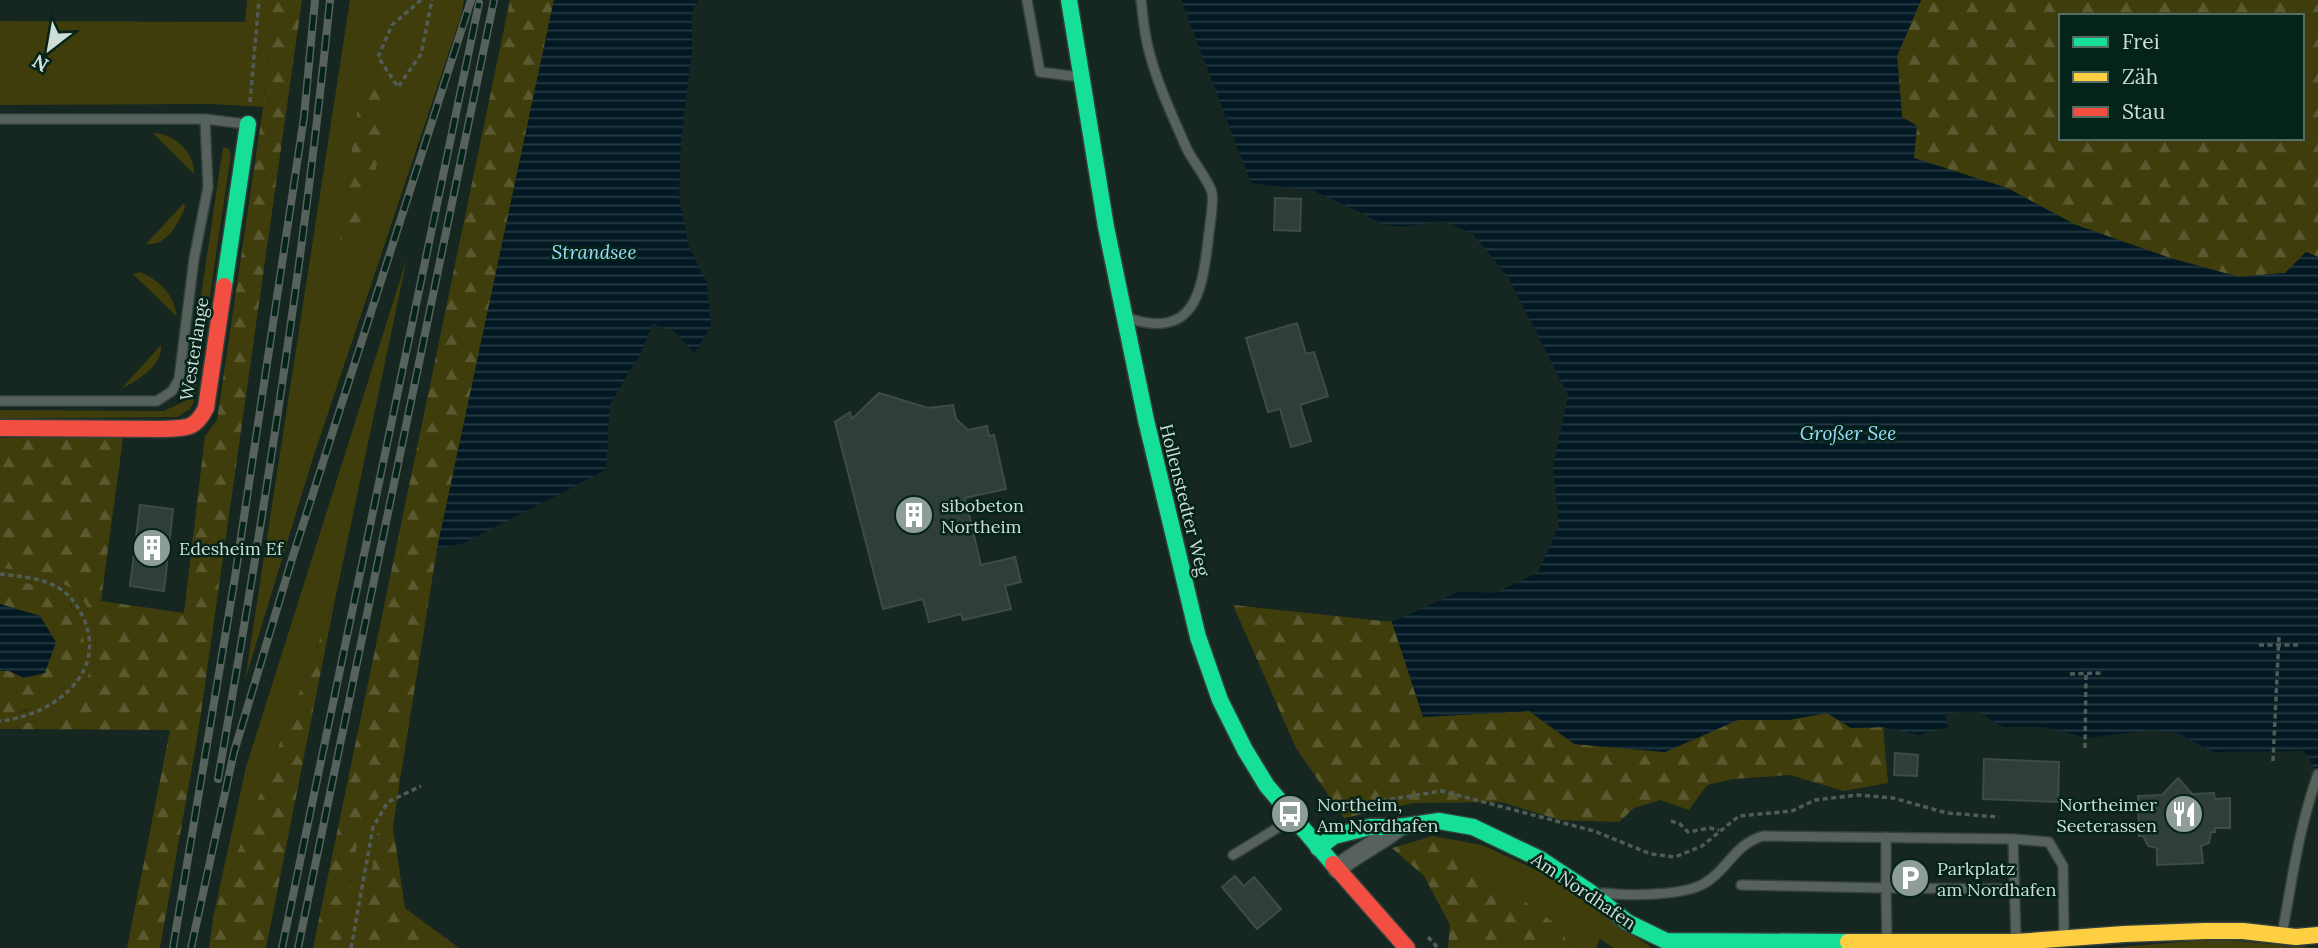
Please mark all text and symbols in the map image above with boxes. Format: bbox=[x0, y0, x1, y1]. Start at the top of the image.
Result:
north arrow bbox=[14, 14, 84, 84]
legend bbox=[2059, 14, 2304, 140]
text: Frei bbox=[2122, 28, 2160, 55]
text: N bbox=[28, 49, 53, 78]
text: Zäh bbox=[2122, 63, 2158, 90]
text: Stau bbox=[2122, 98, 2165, 125]
water label: Strandsee bbox=[552, 240, 636, 264]
street label: Westerlange bbox=[174, 295, 214, 402]
street label: Hollenstedter Weg bbox=[1155, 421, 1215, 580]
water label: Großer See bbox=[1800, 421, 1896, 445]
building icon: sibobeton Northeim bbox=[893, 494, 935, 536]
place label: sibobeton Northeim bbox=[941, 494, 1024, 538]
building icon: Edesheim Ef bbox=[131, 527, 173, 569]
place label: Edesheim Ef bbox=[179, 537, 285, 560]
bus stop icon: Northeim, Am Nordhafen bbox=[1269, 793, 1311, 835]
place label: Northeim, Am Nordhafen bbox=[1316, 793, 1438, 837]
place label: Northeimer Seeterassen bbox=[2056, 793, 2157, 837]
restaurant icon: Northeimer Seeterassen bbox=[2163, 793, 2205, 835]
street label: Am Nordhafen bbox=[1526, 847, 1641, 934]
parking icon: Parkplatz am Nordhafen bbox=[1889, 857, 1931, 899]
place label: Parkplatz am Nordhafen bbox=[1937, 857, 2056, 901]

